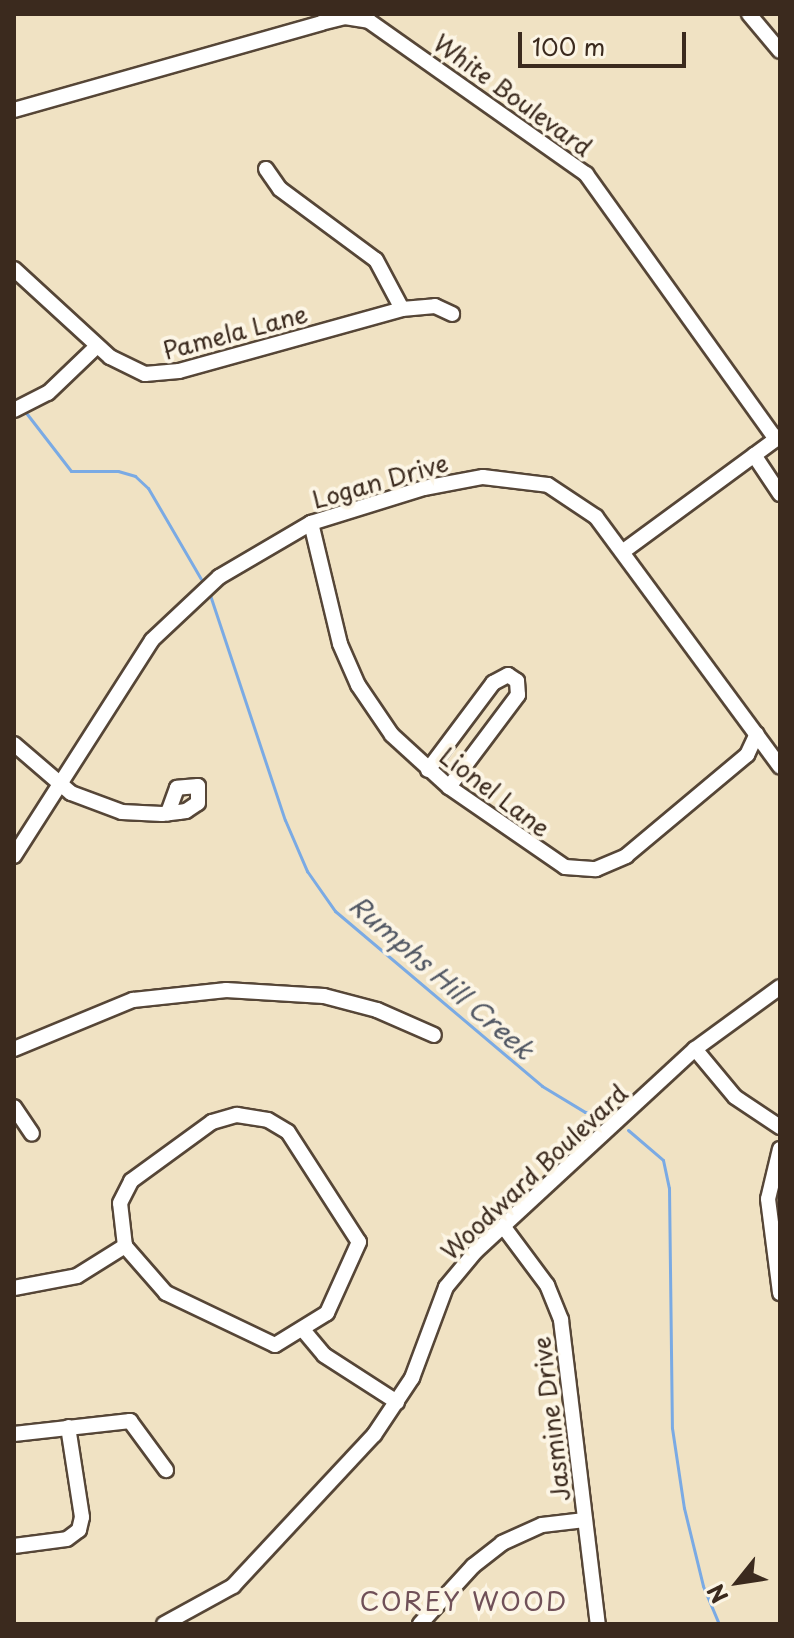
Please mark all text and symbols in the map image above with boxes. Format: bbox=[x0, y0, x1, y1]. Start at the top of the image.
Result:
scale bar bbox=[522, 16, 690, 66]
street label: White Boulevard bbox=[428, 28, 598, 162]
text: 100 m bbox=[532, 28, 605, 64]
street label: Pamela Lane bbox=[160, 299, 310, 365]
street label: Logan Drive bbox=[309, 448, 451, 514]
street label: Lionel Lane bbox=[434, 741, 556, 843]
water label: Rumphs Hill Creek bbox=[344, 889, 540, 1065]
street label: Woodward Boulevard bbox=[434, 1078, 634, 1266]
street label: Jasmine Drive bbox=[527, 1335, 575, 1503]
north arrow bbox=[698, 1542, 778, 1622]
text: N bbox=[698, 1578, 735, 1610]
district label: COREY WOOD bbox=[360, 1585, 568, 1617]

